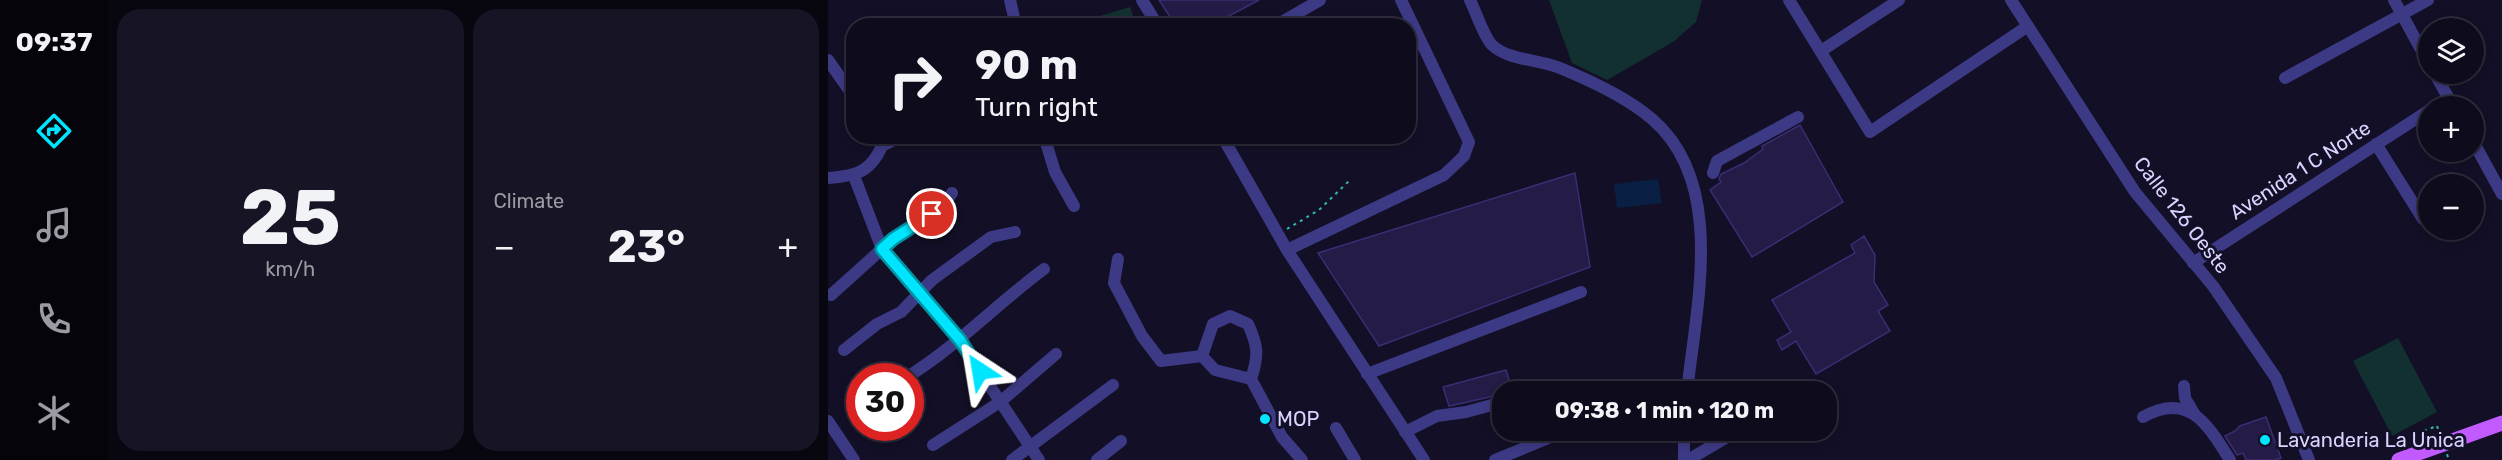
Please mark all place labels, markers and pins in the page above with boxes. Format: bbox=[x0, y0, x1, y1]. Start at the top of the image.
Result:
pin bbox=[906, 188, 957, 239]
place label: MOP bbox=[1277, 407, 1319, 431]
marker: MOP bbox=[1258, 412, 1272, 426]
place label: Lavanderia La Unica bbox=[2277, 428, 2465, 452]
marker: Lavanderia La Unica bbox=[2258, 433, 2272, 447]

